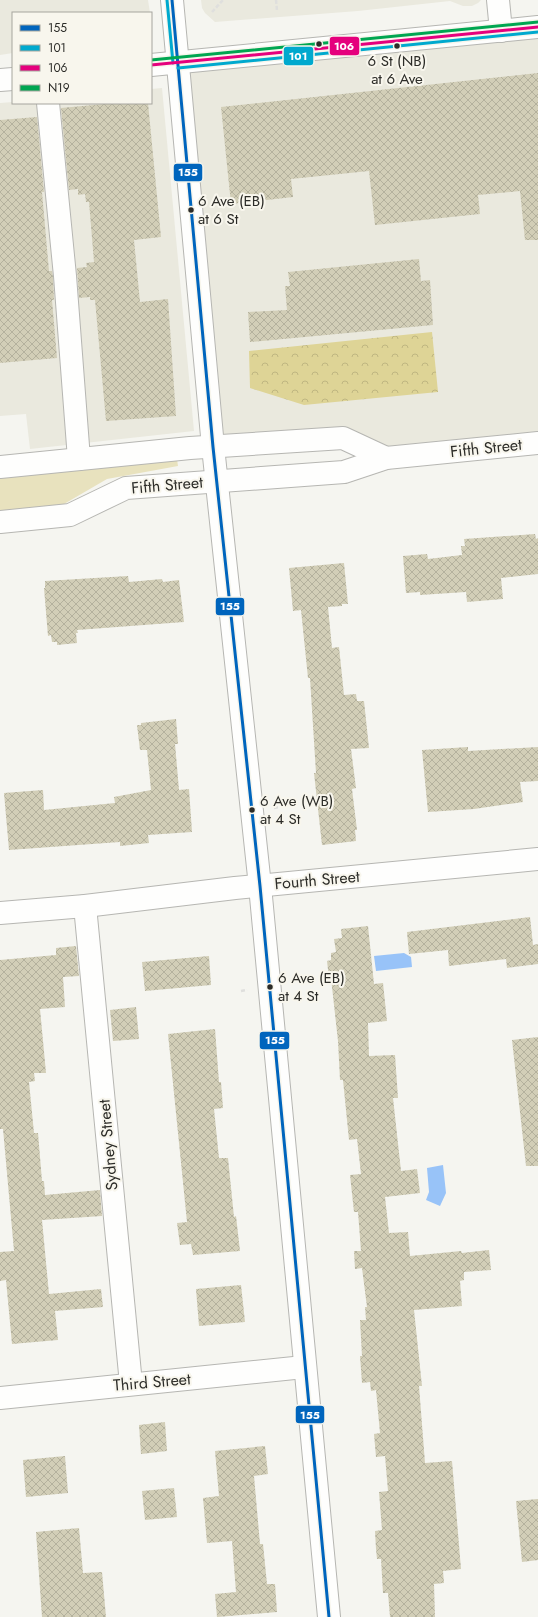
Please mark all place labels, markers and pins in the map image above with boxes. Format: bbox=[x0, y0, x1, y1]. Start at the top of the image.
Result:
unlabelled marker bbox=[314, 39, 324, 49]
marker: 6 St (NB) at 6 Ave bbox=[392, 41, 402, 51]
place label: 6 St (NB) at 6 Ave bbox=[368, 50, 426, 90]
place label: 6 Ave (EB) at 6 St bbox=[198, 190, 265, 230]
marker: 6 Ave (EB) at 6 St bbox=[186, 205, 196, 215]
place label: 6 Ave (WB) at 4 St bbox=[260, 790, 333, 830]
marker: 6 Ave (WB) at 4 St bbox=[247, 805, 257, 815]
place label: 6 Ave (EB) at 4 St bbox=[278, 967, 345, 1007]
marker: 6 Ave (EB) at 4 St bbox=[265, 982, 275, 992]

